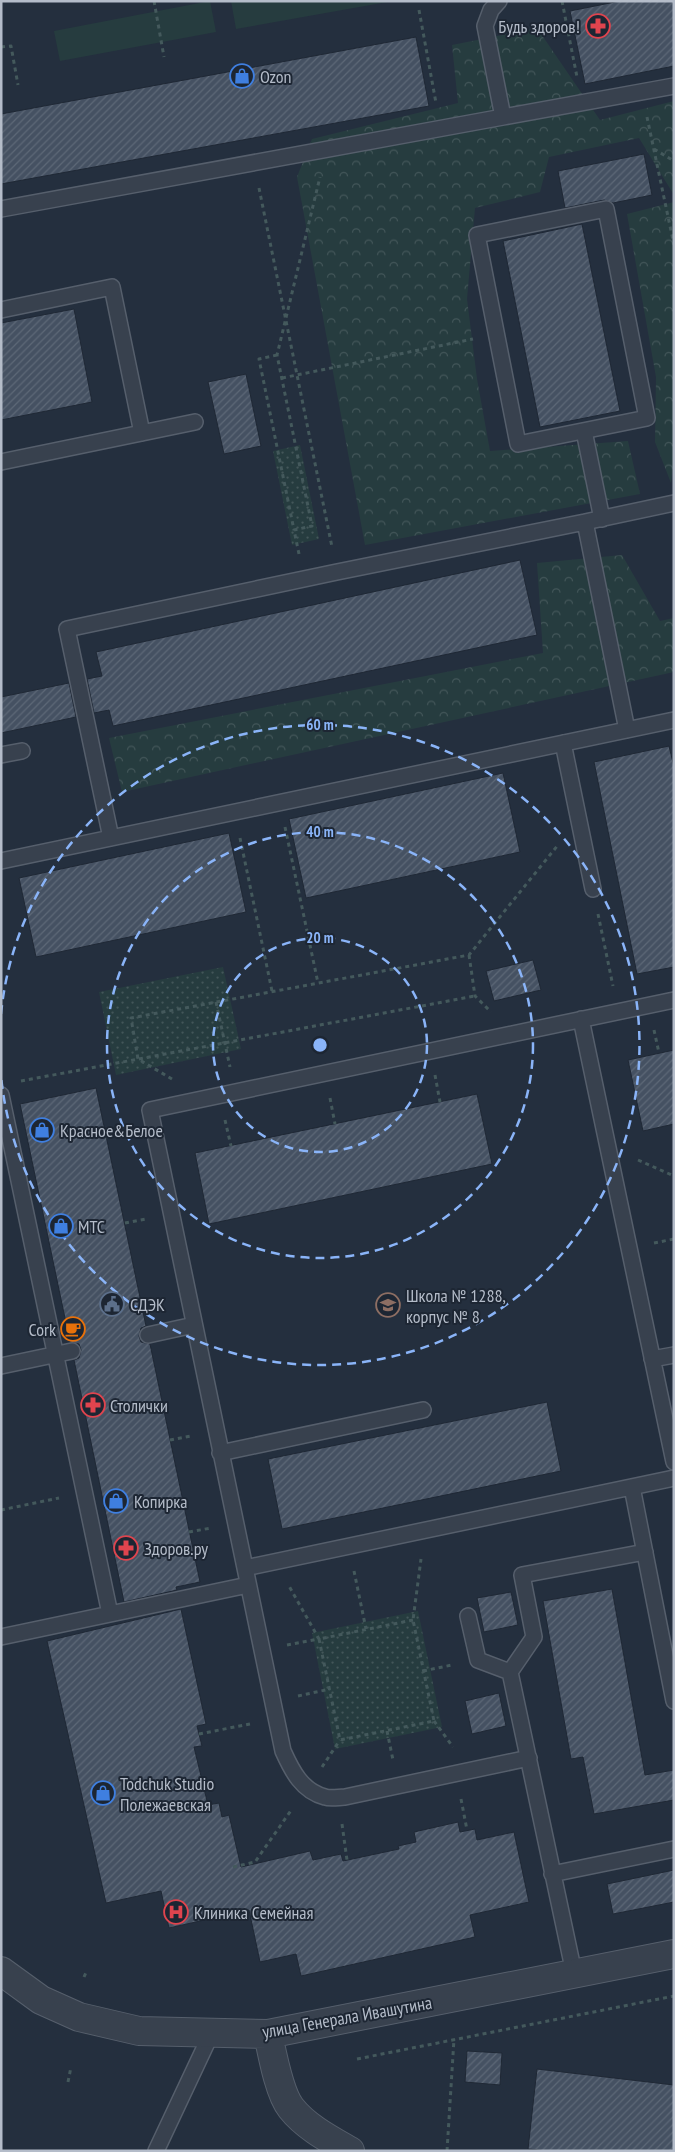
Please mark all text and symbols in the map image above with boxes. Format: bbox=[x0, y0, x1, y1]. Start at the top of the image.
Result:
pharmacy icon: Будь здоров! bbox=[585, 13, 611, 39]
place label: Будь здоров! bbox=[498, 15, 580, 38]
shop icon: Ozon bbox=[229, 63, 255, 89]
place label: Ozon bbox=[260, 65, 292, 88]
text: 60 m bbox=[306, 715, 334, 734]
text: 40 m bbox=[306, 822, 334, 841]
text: 20 m bbox=[306, 928, 334, 947]
centre of rings bbox=[311, 1036, 329, 1054]
shop icon: Красное&Белое bbox=[29, 1117, 55, 1143]
place label: Красное&Белое bbox=[60, 1119, 163, 1142]
shop icon: МТС bbox=[48, 1213, 74, 1239]
place label: МТС bbox=[78, 1215, 105, 1238]
place label: Школа № 1288, корпус № 8 bbox=[406, 1284, 506, 1328]
public building icon: СДЭК bbox=[99, 1291, 125, 1317]
school or university icon: Школа № 1288, корпус № 8 bbox=[375, 1292, 401, 1318]
place label: СДЭК bbox=[130, 1293, 165, 1316]
cafe icon: Cork bbox=[60, 1316, 86, 1342]
place label: Cork bbox=[29, 1318, 56, 1341]
pharmacy icon: Столички bbox=[80, 1392, 106, 1418]
place label: Столички bbox=[110, 1394, 168, 1417]
shop icon: Копирка bbox=[103, 1488, 129, 1514]
place label: Копирка bbox=[134, 1490, 187, 1513]
pharmacy icon: Здоров.ру bbox=[113, 1535, 139, 1561]
place label: Здоров.ру bbox=[144, 1537, 208, 1560]
place label: Todchuk Studio Полежаевская bbox=[120, 1772, 214, 1816]
shop icon: Todchuk Studio Полежаевская bbox=[90, 1780, 116, 1806]
hospital icon: Клиника Семейная bbox=[163, 1899, 189, 1925]
place label: Клиника Семейная bbox=[194, 1901, 314, 1924]
street label: улица Генерала Ивашутина bbox=[260, 1991, 434, 2043]

